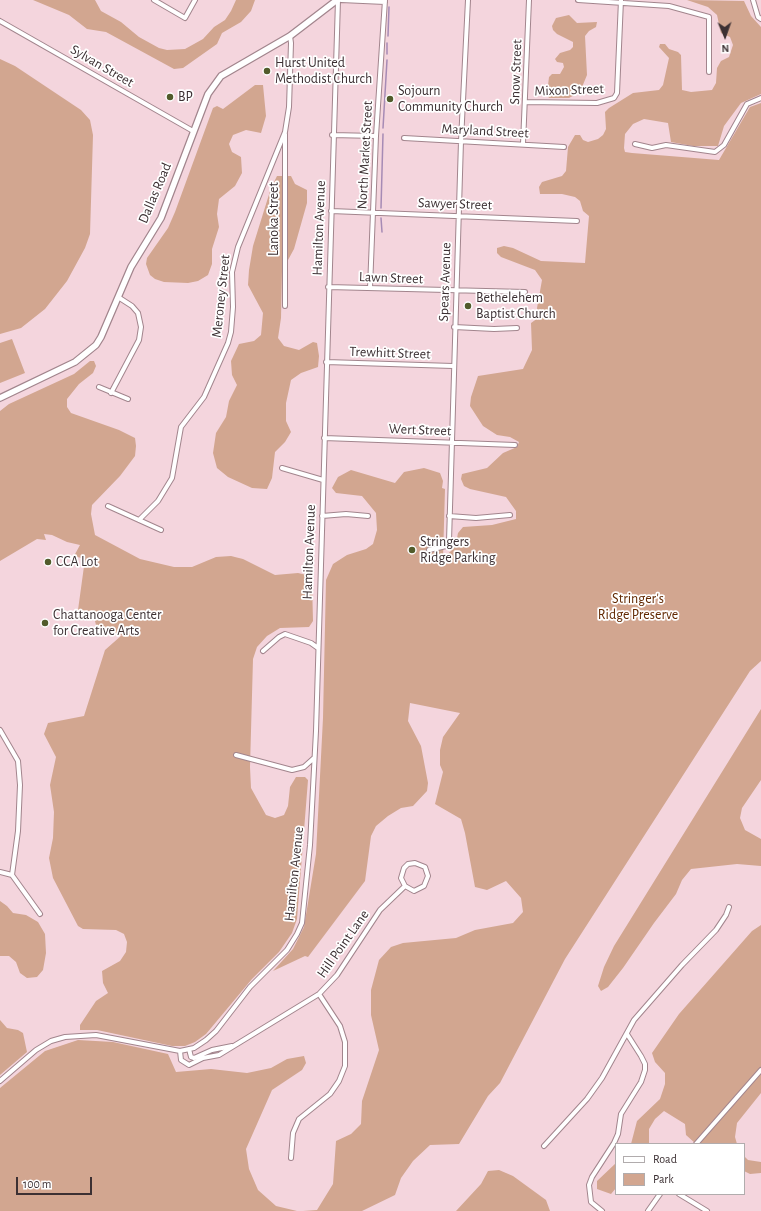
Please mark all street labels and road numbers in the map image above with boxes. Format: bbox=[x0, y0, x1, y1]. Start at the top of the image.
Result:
street label: Snow Street bbox=[506, 39, 526, 105]
street label: Sylvan Street bbox=[67, 41, 137, 91]
street label: Mixon Street bbox=[534, 80, 604, 100]
street label: North Market Street bbox=[354, 100, 376, 210]
street label: Maryland Street bbox=[441, 120, 529, 142]
street label: Dallas Road bbox=[135, 160, 175, 226]
street label: Hamilton Avenue bbox=[309, 180, 329, 276]
street label: Lanoka Street bbox=[266, 182, 282, 256]
street label: Sawyer Street bbox=[418, 194, 492, 214]
street label: Spears Avenue bbox=[435, 242, 455, 322]
street label: Meroney Street bbox=[208, 254, 234, 338]
street label: Lawn Street bbox=[359, 268, 423, 288]
street label: Trewhitt Street bbox=[349, 343, 431, 363]
street label: Wert Street bbox=[388, 421, 452, 439]
street label: Hamilton Avenue bbox=[299, 504, 319, 600]
street label: Hamilton Avenue bbox=[281, 826, 307, 922]
street label: Hill Point Lane bbox=[313, 907, 373, 981]

